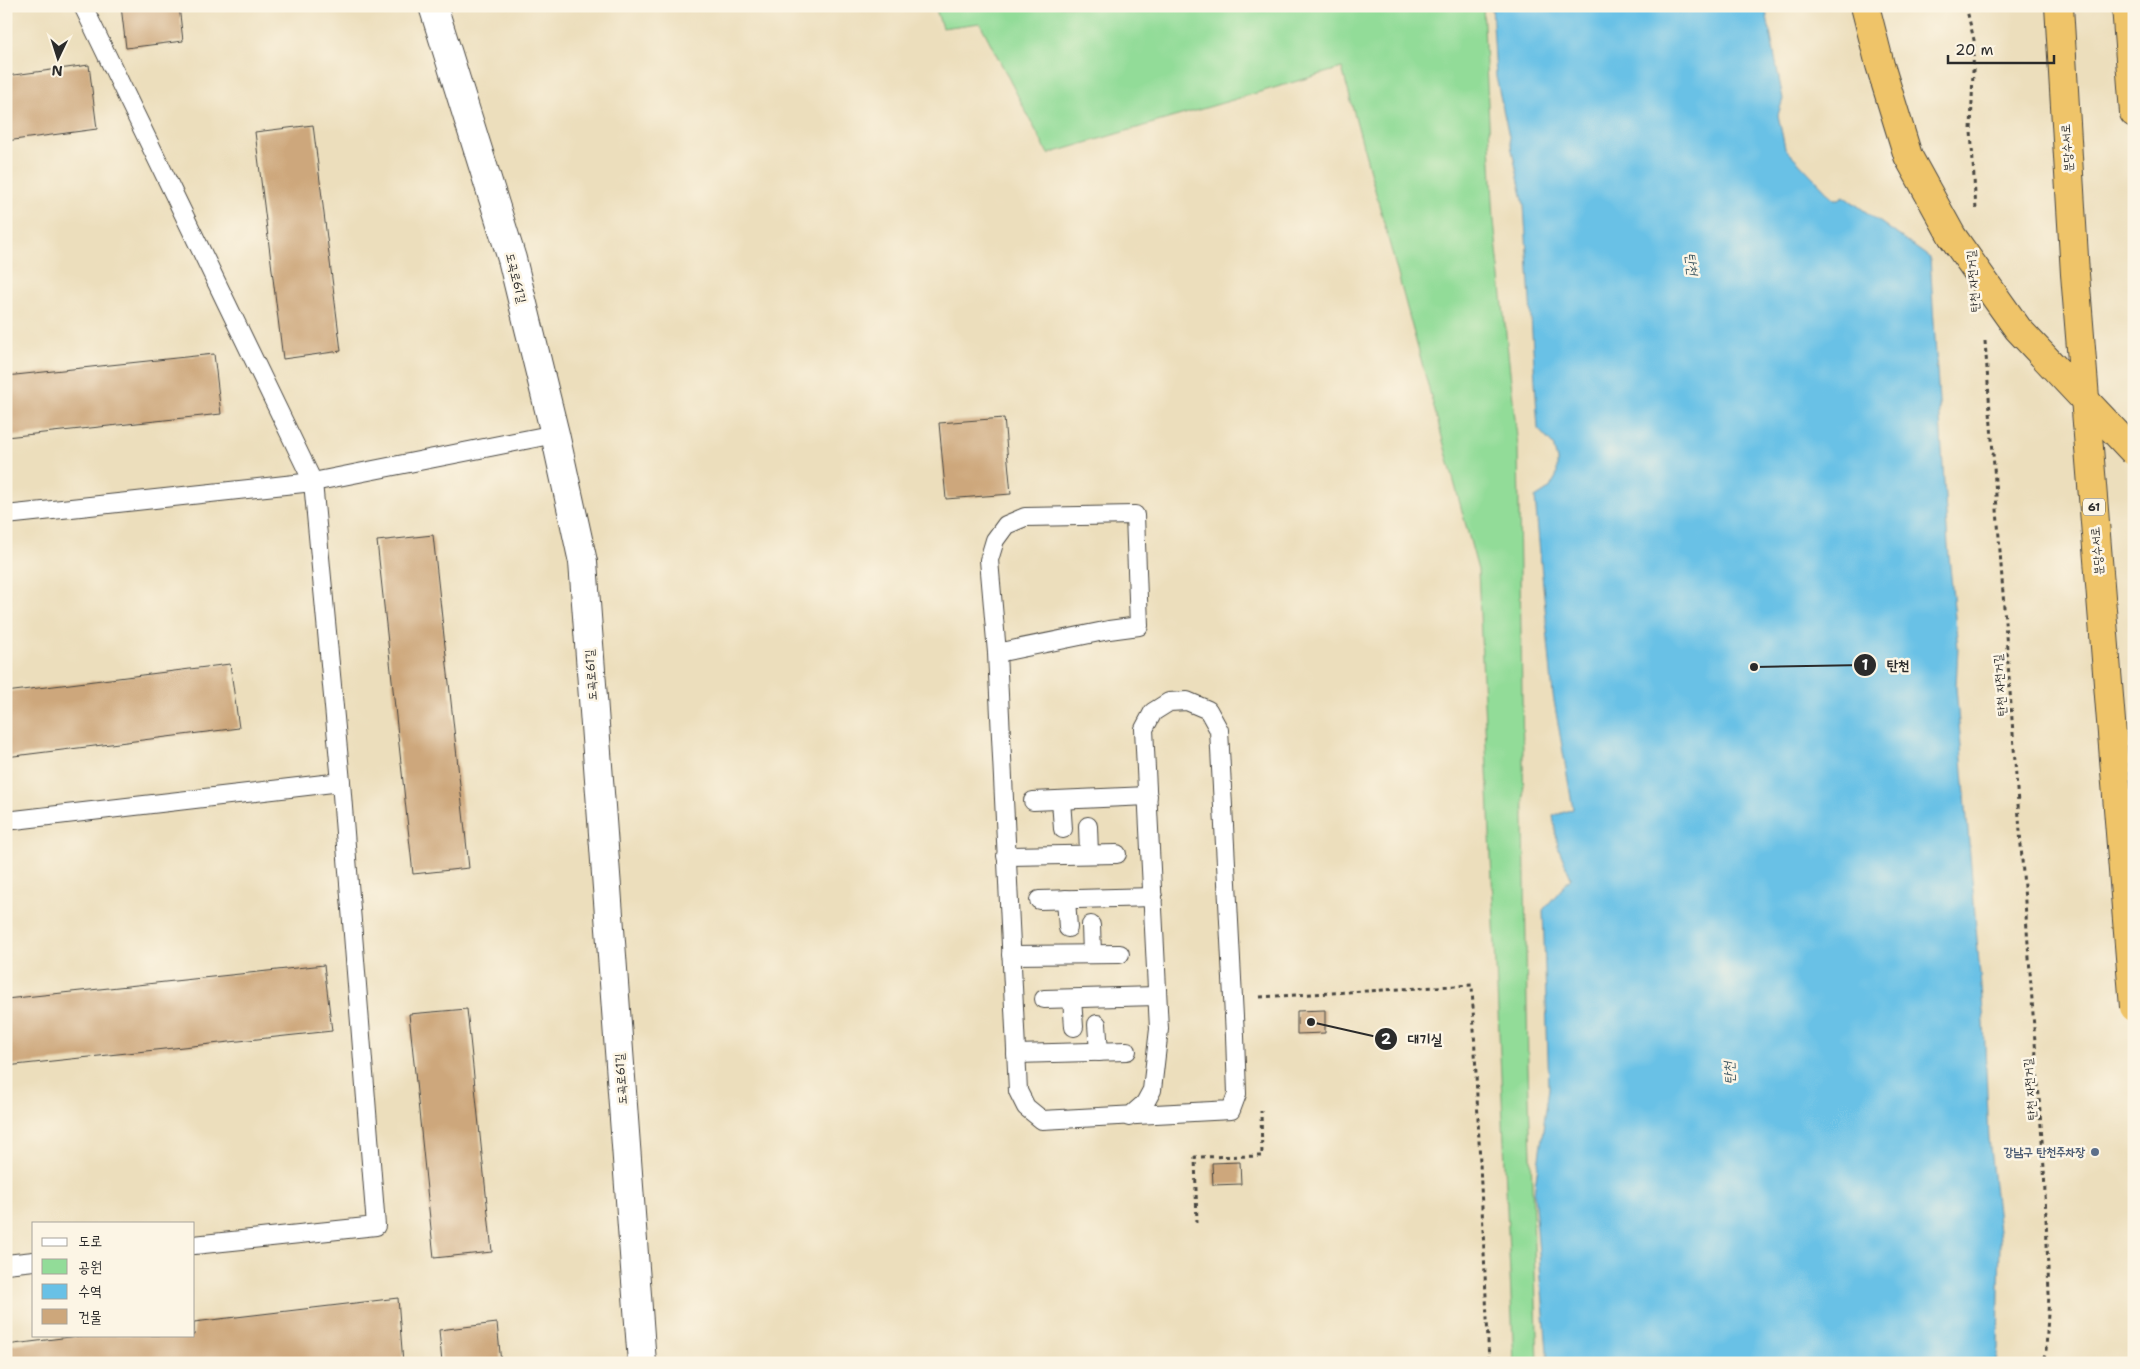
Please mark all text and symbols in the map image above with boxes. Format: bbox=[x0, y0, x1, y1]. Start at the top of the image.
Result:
north arrow bbox=[32, 32, 82, 82]
scale bar bbox=[1948, 32, 2054, 64]
text: 20 m bbox=[1955, 40, 1994, 60]
text: N bbox=[51, 62, 63, 80]
street label: 분당수서로 bbox=[2057, 123, 2077, 173]
street label: 탄천 자전거길 bbox=[1963, 249, 1983, 312]
street label: 도곡로61길 bbox=[502, 251, 530, 305]
water label: 탄천 bbox=[1682, 252, 1703, 278]
road number: 61 bbox=[2083, 498, 2105, 516]
street label: 분당수서로 bbox=[2087, 526, 2107, 576]
street label: 도곡로61길 bbox=[581, 649, 601, 701]
callout: 탄천 bbox=[1852, 651, 1920, 680]
street label: 탄천 자전거길 bbox=[1990, 653, 2010, 716]
text: 1 bbox=[1862, 655, 1869, 675]
text: 탄천 bbox=[1887, 656, 1909, 674]
callout: 대기실 bbox=[1373, 1025, 1452, 1054]
text: 2 bbox=[1381, 1029, 1392, 1049]
text: 대기실 bbox=[1407, 1030, 1443, 1048]
street label: 도곡로61길 bbox=[611, 1053, 631, 1105]
street label: 탄천 자전거길 bbox=[2020, 1057, 2040, 1120]
water label: 탄천 bbox=[1719, 1060, 1739, 1085]
place label: 강남구 탄천주차장 bbox=[2004, 1144, 2085, 1160]
marker: 강남구 탄천주차장 bbox=[2089, 1146, 2101, 1158]
legend bbox=[32, 1222, 195, 1336]
text: 도로 bbox=[78, 1231, 102, 1251]
text: 공원 bbox=[78, 1257, 102, 1277]
text: 수역 bbox=[78, 1281, 102, 1301]
text: 건물 bbox=[78, 1307, 102, 1327]

